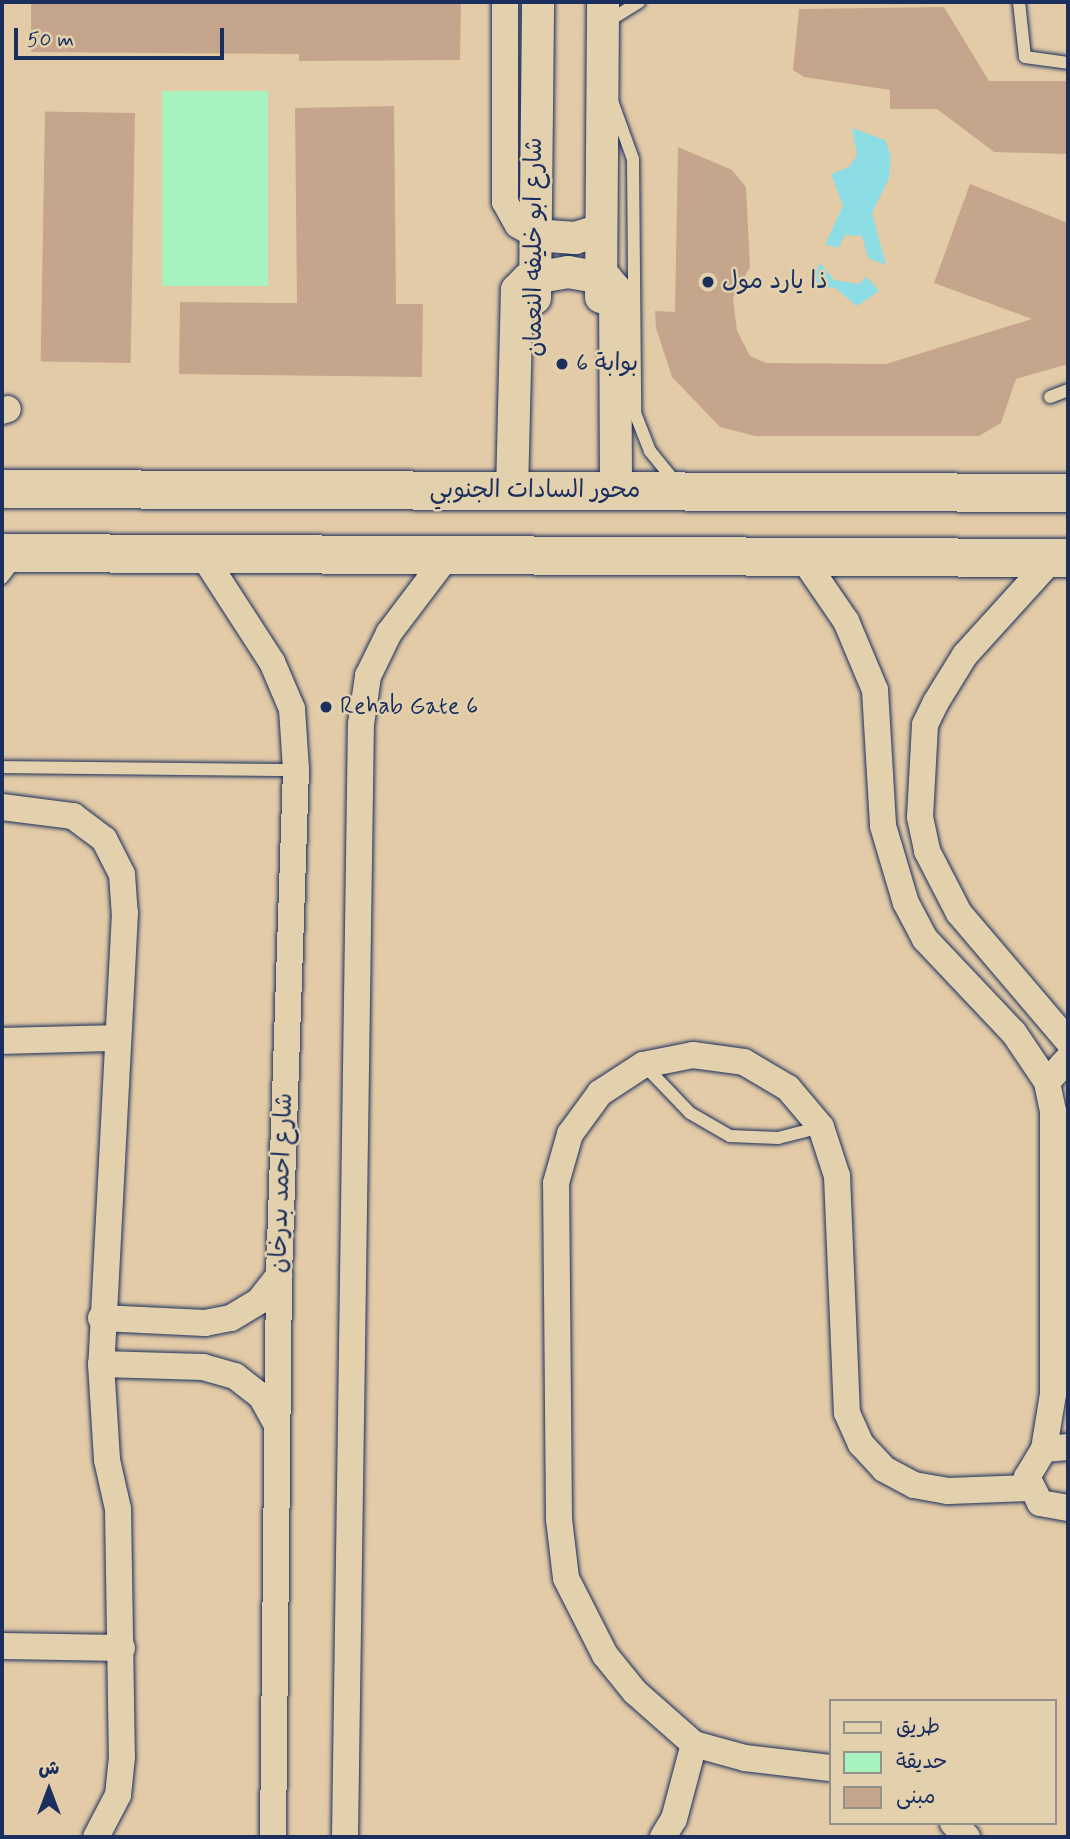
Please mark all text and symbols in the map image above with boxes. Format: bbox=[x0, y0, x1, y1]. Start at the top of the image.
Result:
scale bar bbox=[18, 14, 228, 58]
text: 50 m bbox=[27, 26, 74, 54]
street label: شارع ابو خليفه النعمان bbox=[521, 137, 549, 357]
place label: ذا يارد مول bbox=[722, 268, 828, 296]
marker: ذا يارد مول bbox=[700, 274, 716, 290]
place label: بوابة 6 bbox=[576, 350, 638, 378]
marker: بوابة 6 bbox=[554, 356, 570, 372]
street label: محور السادات الجنوبي bbox=[429, 477, 641, 505]
place label: Rehab Gate 6 bbox=[340, 693, 474, 721]
marker: Rehab Gate 6 bbox=[318, 699, 334, 715]
street label: شارع احمد بدرخان bbox=[264, 1092, 300, 1274]
legend bbox=[828, 1699, 1056, 1825]
text: طريق bbox=[896, 1713, 940, 1741]
text: حديقة bbox=[896, 1748, 947, 1776]
north arrow bbox=[14, 1755, 84, 1825]
text: ش bbox=[39, 1756, 59, 1781]
text: مبنى bbox=[896, 1783, 935, 1811]

